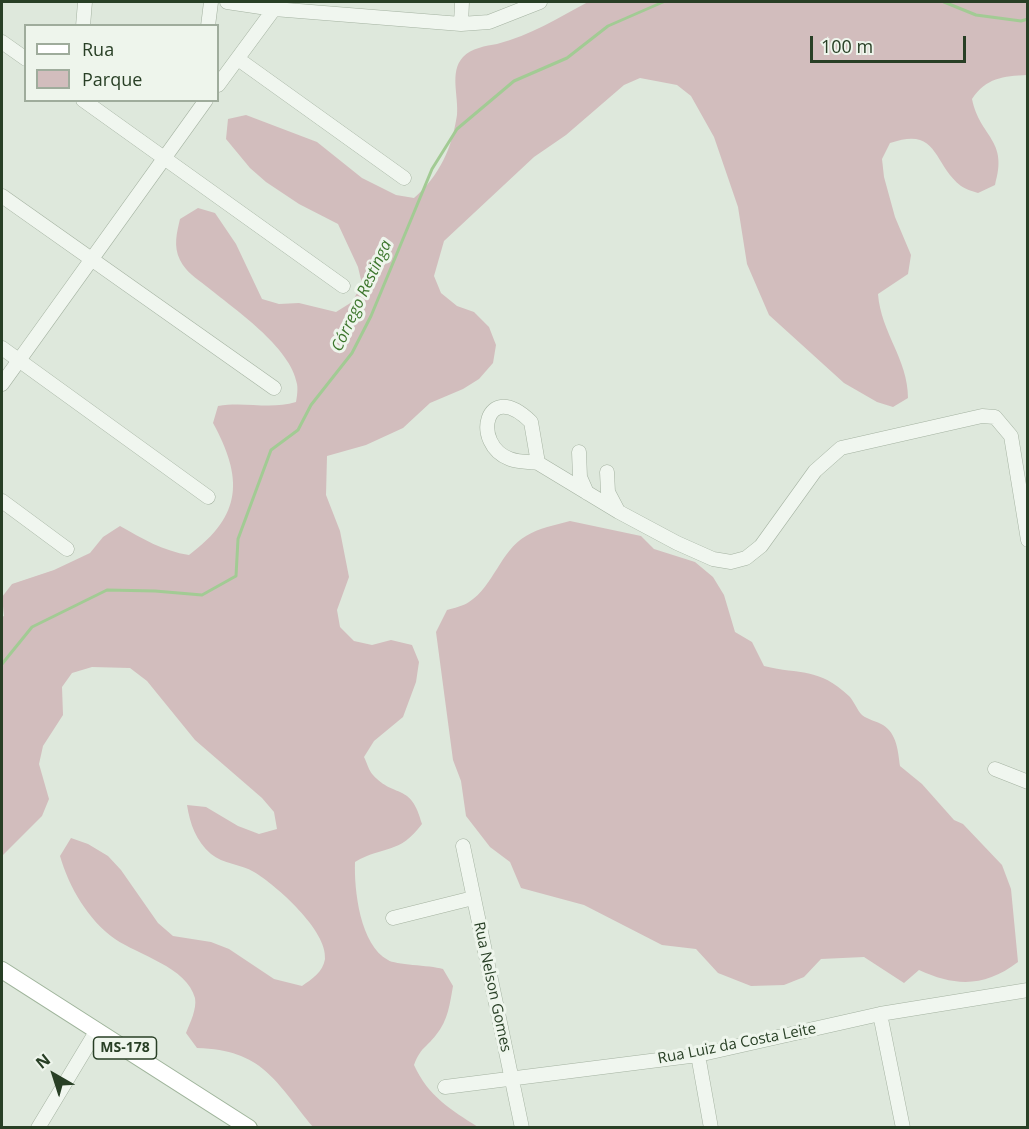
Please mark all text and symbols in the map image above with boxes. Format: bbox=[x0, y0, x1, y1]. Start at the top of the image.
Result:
legend bbox=[24, 24, 219, 102]
scale bar bbox=[813, 24, 969, 62]
text: 100 m bbox=[821, 34, 873, 58]
text: Rua bbox=[82, 37, 114, 61]
text: Parque bbox=[82, 67, 142, 91]
water label: Córrego Restinga bbox=[328, 237, 396, 355]
street label: Rua Nelson Gomes bbox=[469, 920, 515, 1054]
street label: Rua Luiz da Costa Leite bbox=[656, 1020, 818, 1068]
road number: MS-178 bbox=[94, 1037, 156, 1059]
north arrow bbox=[24, 1045, 84, 1105]
text: N bbox=[31, 1048, 55, 1074]

